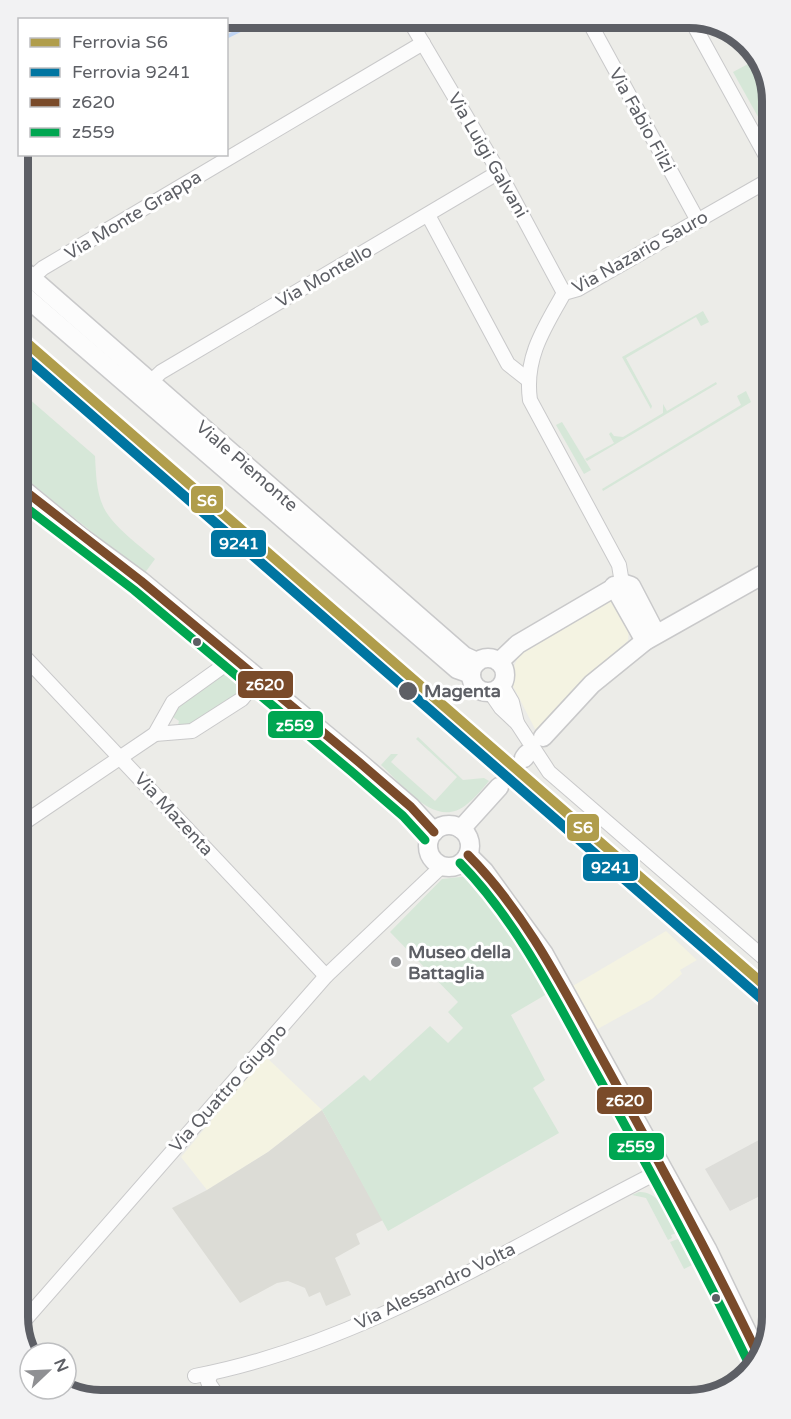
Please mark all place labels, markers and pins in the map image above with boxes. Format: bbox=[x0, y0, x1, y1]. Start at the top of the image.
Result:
unlabelled marker bbox=[191, 636, 203, 648]
marker: Magenta bbox=[397, 680, 419, 702]
place label: Magenta bbox=[424, 680, 501, 702]
place label: Museo della Battaglia bbox=[408, 941, 511, 984]
marker: Museo della Battaglia bbox=[389, 955, 403, 969]
unlabelled marker bbox=[710, 1292, 722, 1304]

